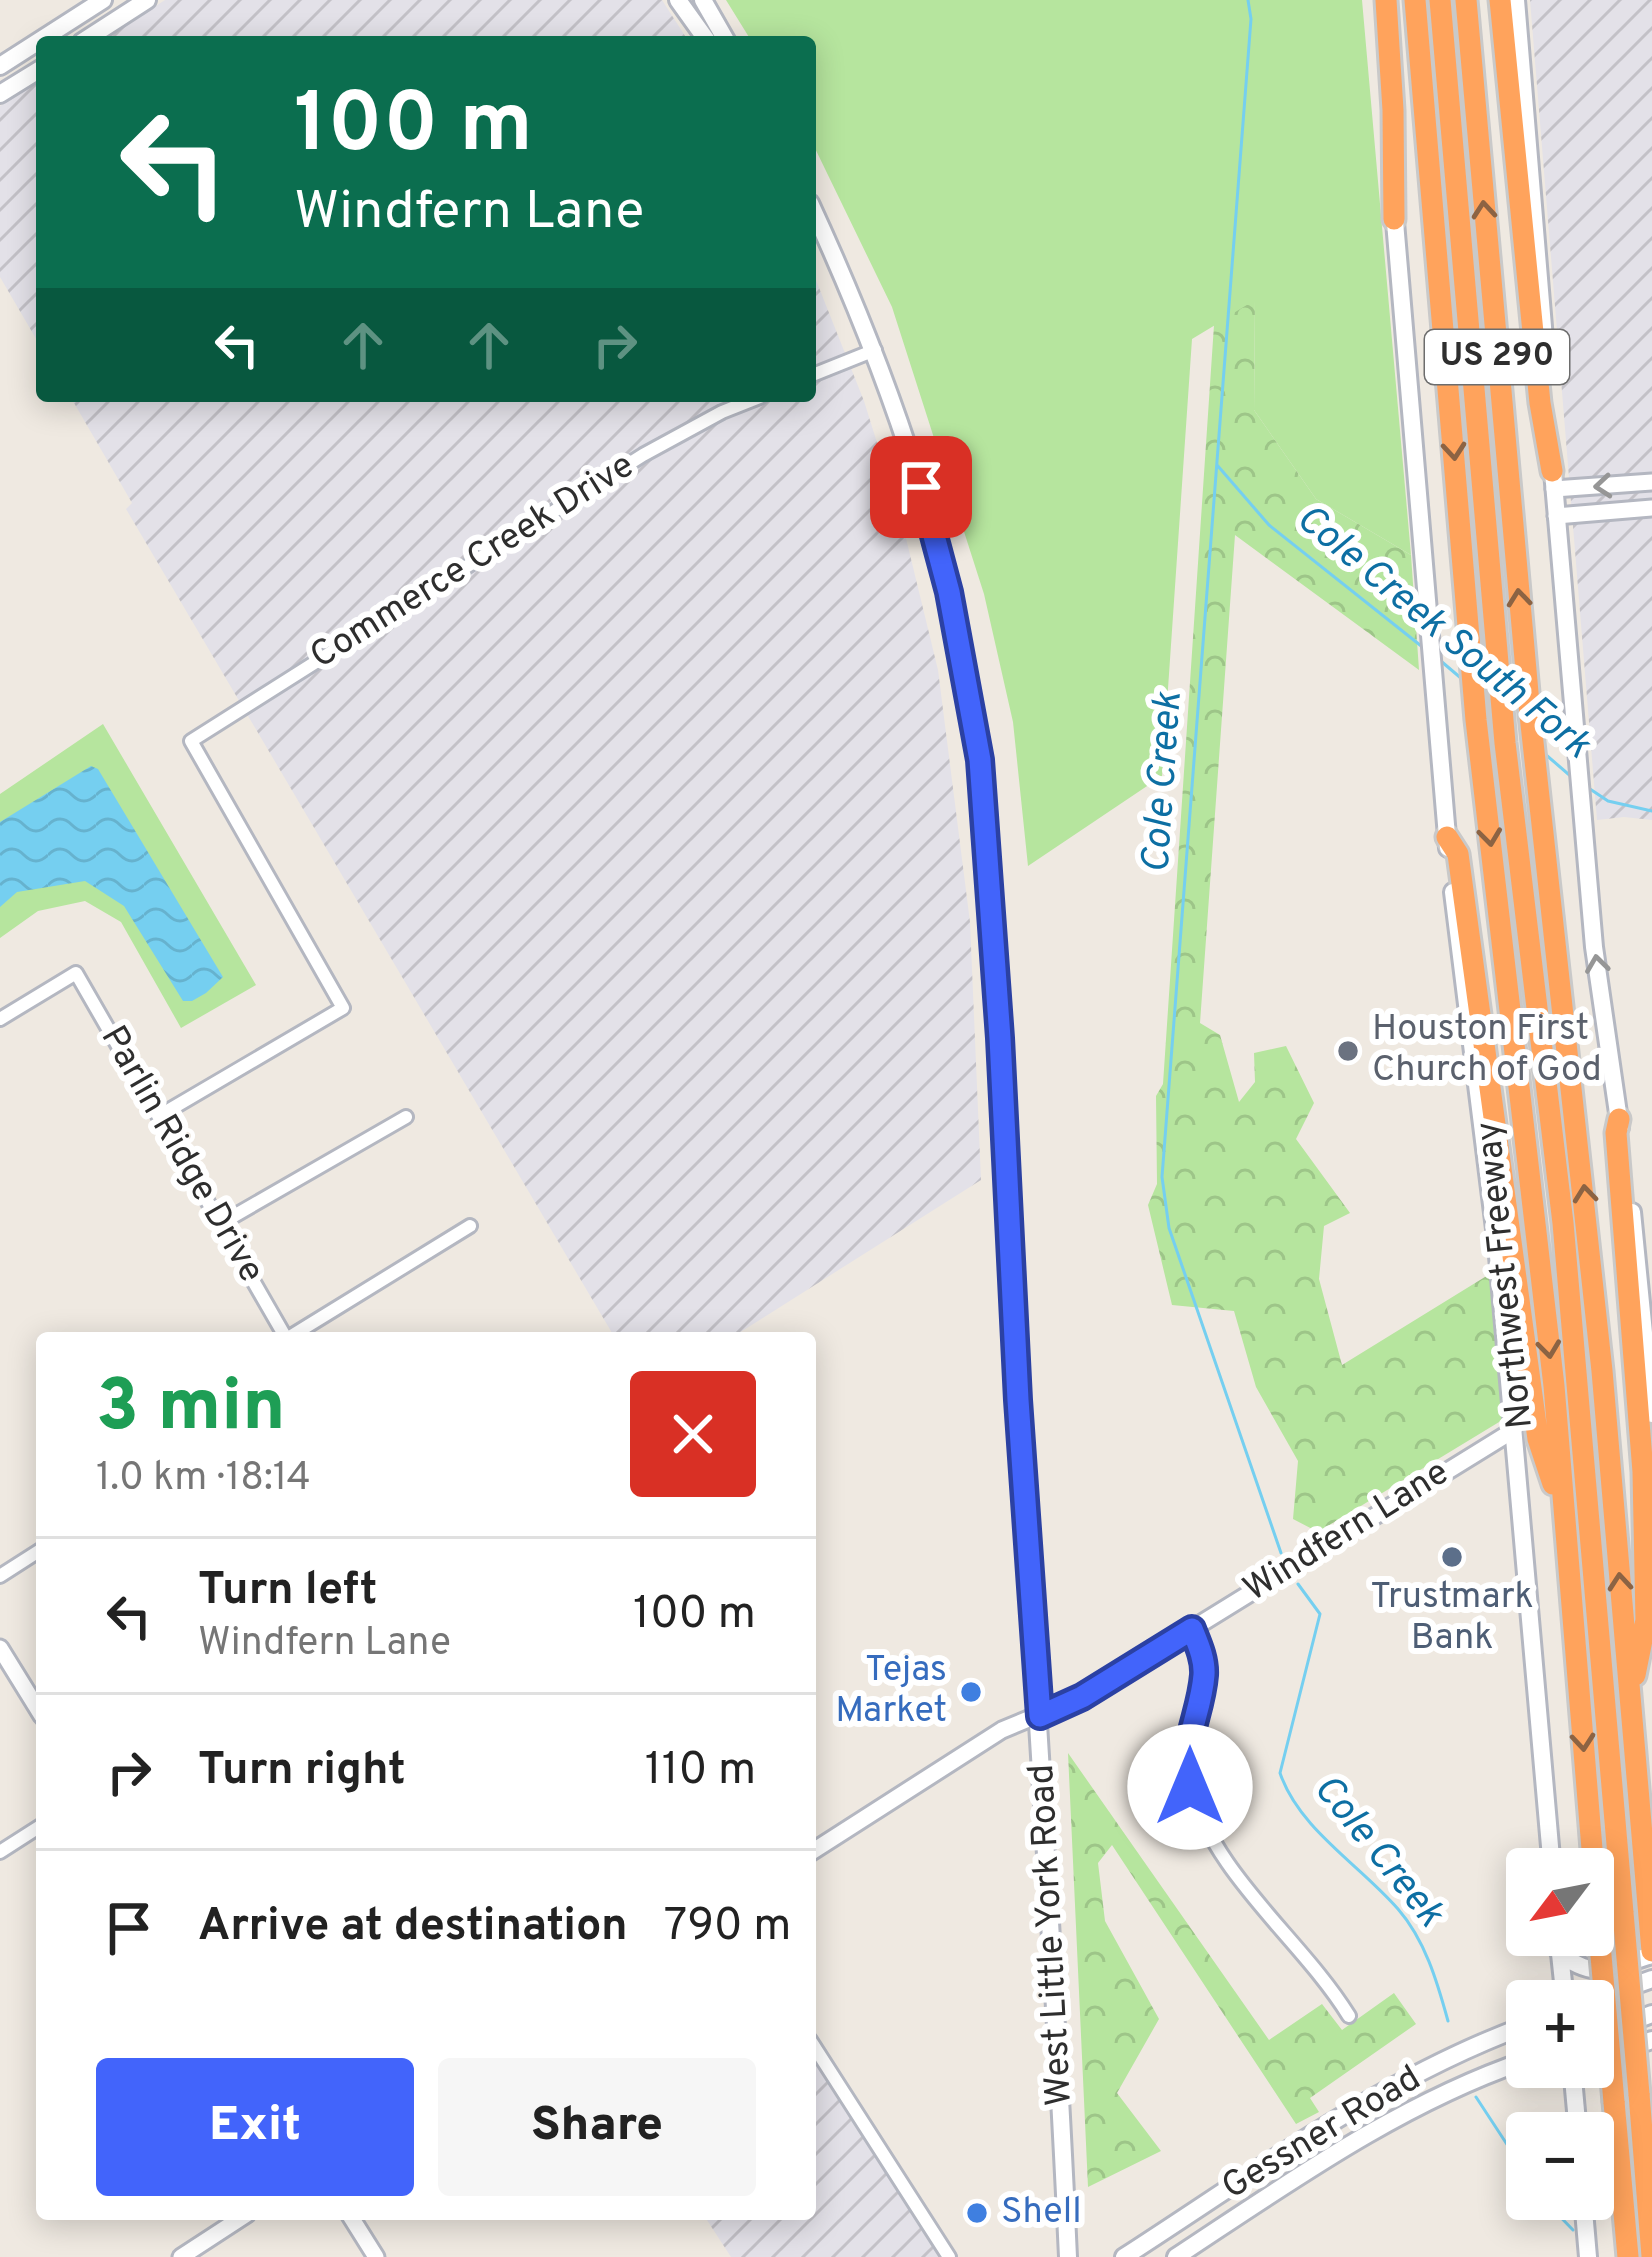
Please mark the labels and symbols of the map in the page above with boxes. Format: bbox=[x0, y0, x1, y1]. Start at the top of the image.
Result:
one-way arrow bbox=[1472, 200, 1497, 219]
road number: US 290 bbox=[1425, 330, 1569, 384]
pin bbox=[870, 436, 972, 538]
one-way arrow bbox=[1440, 442, 1466, 461]
street label: Commerce Creek Drive bbox=[303, 444, 643, 680]
one-way arrow bbox=[1593, 472, 1612, 498]
water label: Cole Creek South Fork bbox=[1285, 495, 1600, 771]
one-way arrow bbox=[1507, 588, 1532, 607]
water label: Cole Creek bbox=[1133, 689, 1195, 875]
one-way arrow bbox=[1476, 827, 1502, 846]
one-way arrow bbox=[1585, 954, 1611, 974]
place label: Houston First Church of God bbox=[1372, 1007, 1602, 1094]
street label: Parlin Ridge Drive bbox=[89, 1018, 273, 1292]
marker: Houston First Church of God bbox=[1335, 1038, 1361, 1064]
street label: Northwest Freeway bbox=[1467, 1119, 1545, 1431]
one-way arrow bbox=[1573, 1184, 1598, 1203]
one-way arrow bbox=[1536, 1339, 1562, 1359]
street label: Windfern Lane bbox=[1236, 1451, 1458, 1613]
marker: Trustmark Bank bbox=[1439, 1544, 1465, 1570]
one-way arrow bbox=[1608, 1572, 1633, 1591]
place label: Trustmark Bank bbox=[1370, 1575, 1534, 1662]
place label: Tejas Market bbox=[835, 1648, 947, 1735]
marker: Tejas Market bbox=[958, 1679, 984, 1705]
position arrow bbox=[1127, 1724, 1253, 1850]
one-way arrow bbox=[1570, 1733, 1596, 1752]
street label: West Little York Road bbox=[1020, 1763, 1084, 2107]
water label: Cole Creek bbox=[1301, 1766, 1454, 1939]
north arrow bbox=[1506, 1848, 1614, 1956]
street label: Gessner Road bbox=[1214, 2057, 1430, 2211]
place label: Shell bbox=[1001, 2190, 1082, 2236]
marker: Shell bbox=[964, 2200, 990, 2226]

